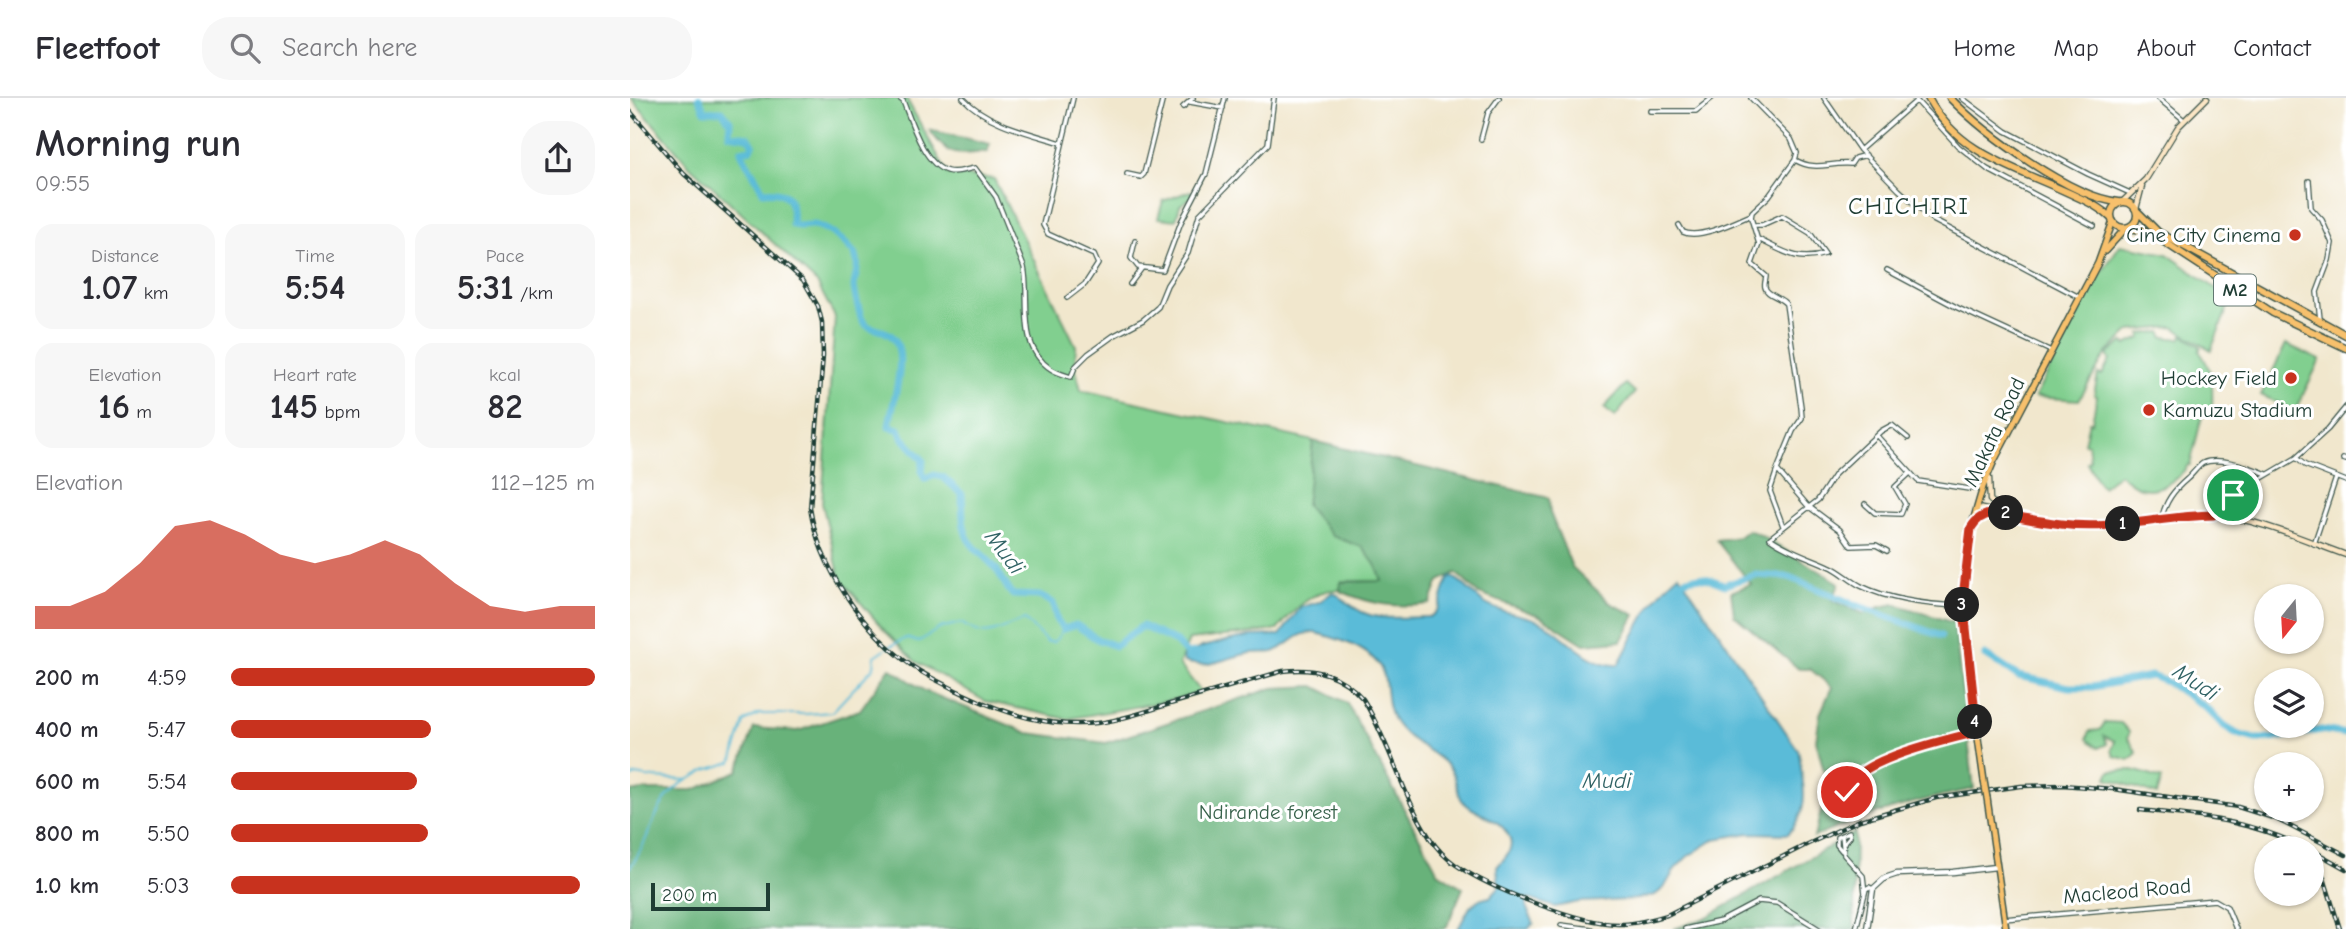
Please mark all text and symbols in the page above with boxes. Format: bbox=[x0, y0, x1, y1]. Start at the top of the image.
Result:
search box bbox=[202, 17, 692, 80]
text: Fleetfoot bbox=[35, 29, 160, 67]
icon: search bbox=[226, 29, 264, 67]
text: Search here bbox=[282, 33, 417, 63]
text: Home bbox=[1954, 34, 2015, 62]
text: Map bbox=[2053, 34, 2099, 62]
text: About bbox=[2137, 34, 2195, 62]
text: Contact bbox=[2233, 34, 2311, 62]
button: share bbox=[521, 121, 595, 195]
text: Morning run bbox=[35, 122, 241, 166]
text: 09:55 bbox=[35, 170, 90, 197]
district label: CHICHIRI bbox=[1848, 192, 1970, 220]
place label: Cine City Cinema bbox=[2126, 223, 2281, 247]
marker: Cine City Cinema bbox=[2287, 227, 2303, 243]
text: Distance bbox=[91, 245, 159, 267]
text: Time bbox=[295, 245, 335, 267]
text: Pace bbox=[486, 245, 524, 267]
text: 1.07 bbox=[81, 267, 137, 308]
text: 5:54 bbox=[285, 267, 345, 308]
text: 5:31 bbox=[457, 267, 514, 308]
road number: M2 bbox=[2214, 274, 2256, 306]
text: km bbox=[137, 282, 169, 304]
text: /km bbox=[514, 282, 553, 304]
text: Elevation bbox=[89, 364, 161, 386]
text: Heart rate bbox=[273, 364, 357, 386]
text: kcal bbox=[489, 364, 521, 386]
place label: Hockey Field bbox=[2161, 366, 2277, 390]
marker: Hockey Field bbox=[2283, 370, 2299, 386]
street label: Makata Road bbox=[1958, 374, 2030, 490]
text: 16 bbox=[98, 386, 130, 427]
text: 145 bbox=[270, 386, 318, 427]
text: 82 bbox=[487, 386, 523, 427]
place label: Kamuzu Stadium bbox=[2163, 398, 2312, 422]
text: m bbox=[130, 401, 152, 423]
text: bpm bbox=[318, 401, 360, 423]
marker: Kamuzu Stadium bbox=[2141, 402, 2157, 418]
pin bbox=[2203, 465, 2263, 525]
text: Elevation bbox=[35, 469, 123, 496]
text: 112–125 m bbox=[491, 469, 595, 496]
icon: arrive bbox=[2214, 476, 2252, 514]
pin: 2 bbox=[1988, 496, 2024, 530]
text: 2 bbox=[2001, 501, 2010, 523]
pin: 1 bbox=[2106, 506, 2140, 542]
text: 1 bbox=[2119, 512, 2126, 534]
water label: Mudi bbox=[979, 524, 1031, 580]
north arrow bbox=[2254, 584, 2324, 654]
map controls bbox=[2254, 584, 2324, 906]
pin: 3 bbox=[1944, 588, 1980, 622]
text: 3 bbox=[1957, 593, 1966, 615]
water label: Mudi bbox=[2167, 657, 2224, 707]
text: 200 m bbox=[35, 664, 99, 691]
text: 4:59 bbox=[147, 664, 187, 691]
button: layers bbox=[2254, 668, 2324, 738]
pin: 4 bbox=[1958, 704, 1992, 740]
text: 4 bbox=[1970, 710, 1979, 732]
text: 400 m bbox=[35, 716, 99, 743]
text: 5:47 bbox=[147, 716, 186, 743]
button: + bbox=[2254, 752, 2324, 822]
pin bbox=[1817, 762, 1877, 822]
water label: Mudi bbox=[1582, 767, 1632, 794]
text: 600 m bbox=[35, 768, 100, 795]
text: 5:54 bbox=[147, 768, 187, 795]
icon: check bbox=[1828, 773, 1866, 811]
park label: Ndirande forest bbox=[1199, 800, 1338, 824]
text: 800 m bbox=[35, 820, 100, 847]
text: 5:50 bbox=[147, 820, 190, 847]
button: − bbox=[2254, 836, 2324, 906]
text: 1.0 km bbox=[35, 872, 99, 899]
text: 5:03 bbox=[147, 872, 189, 899]
street label: Macleod Road bbox=[2062, 873, 2192, 909]
scale bar bbox=[651, 880, 770, 912]
text: 200 m bbox=[662, 884, 717, 906]

